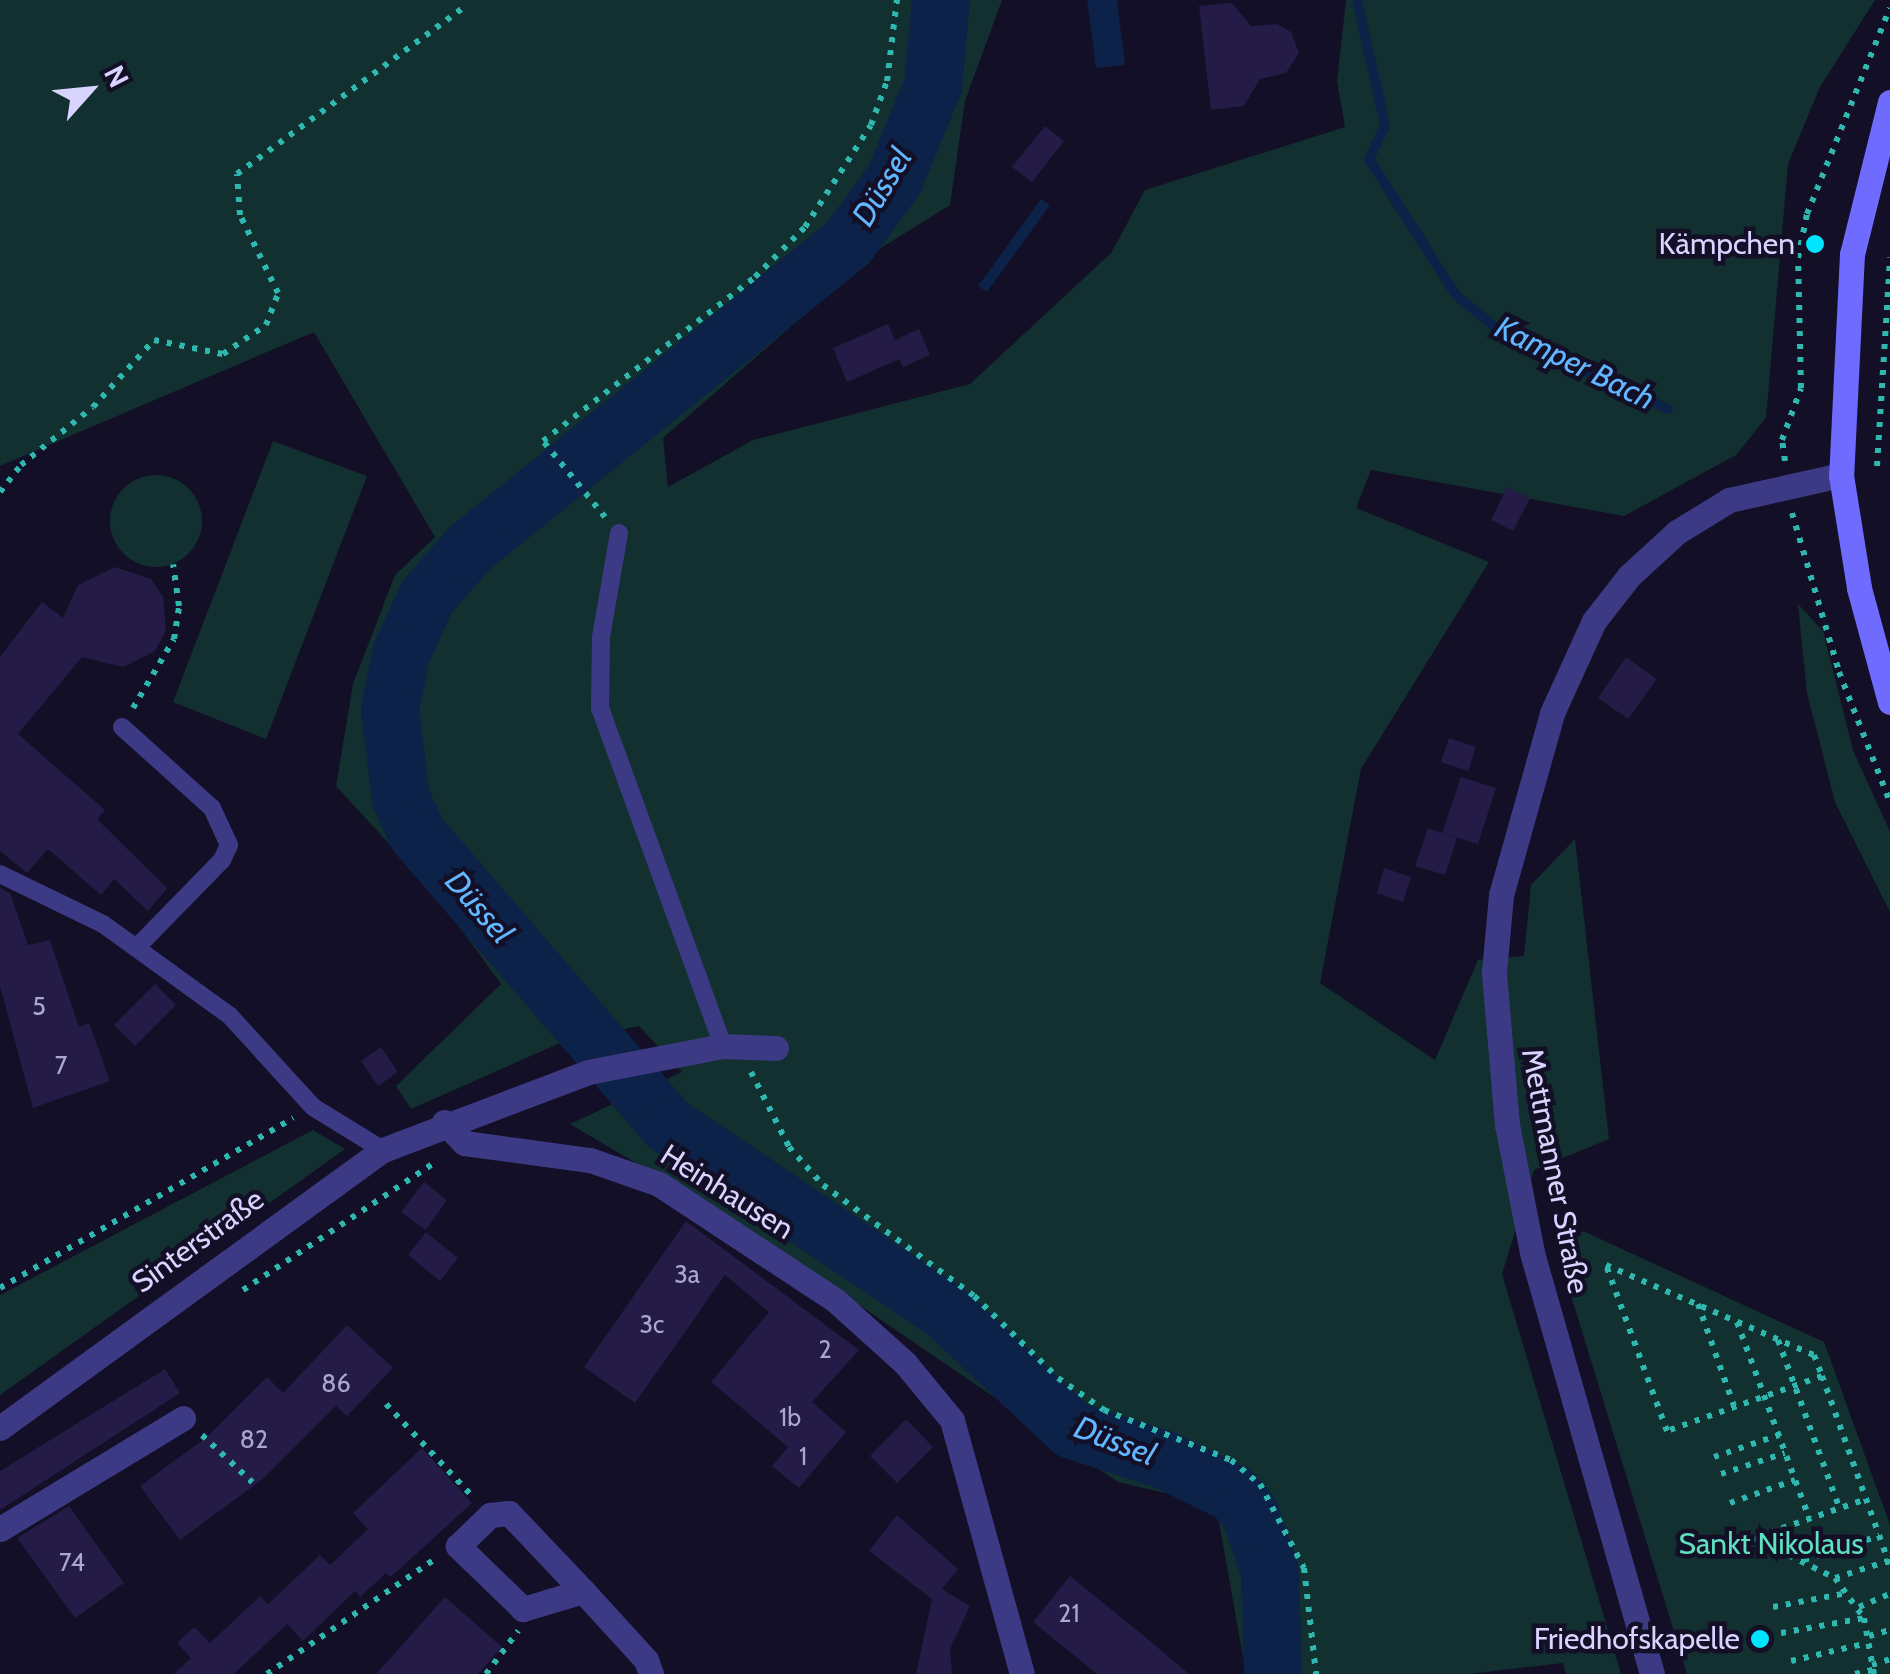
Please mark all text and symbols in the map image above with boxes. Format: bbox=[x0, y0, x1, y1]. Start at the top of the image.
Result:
north arrow bbox=[40, 40, 140, 140]
text: N bbox=[97, 60, 136, 93]
water label: Düssel bbox=[844, 141, 920, 233]
place label: Kämpchen bbox=[1659, 226, 1795, 262]
marker: Kämpchen bbox=[1804, 233, 1826, 255]
water label: Kamper Bach bbox=[1489, 308, 1661, 418]
water label: Düssel bbox=[437, 863, 521, 951]
house number: 5 bbox=[32, 991, 46, 1021]
street label: Mettmanner Straße bbox=[1514, 1045, 1596, 1297]
house number: 7 bbox=[55, 1050, 67, 1080]
street label: Heinhausen bbox=[654, 1137, 800, 1247]
street label: Sinterstraße bbox=[125, 1181, 271, 1301]
house number: 3a bbox=[674, 1259, 700, 1289]
house number: 3c bbox=[640, 1309, 664, 1339]
house number: 2 bbox=[818, 1334, 832, 1364]
house number: 86 bbox=[321, 1368, 351, 1398]
house number: 1b bbox=[779, 1402, 801, 1432]
water label: Düssel bbox=[1069, 1408, 1161, 1474]
house number: 82 bbox=[240, 1424, 268, 1454]
house number: 1 bbox=[799, 1441, 807, 1471]
park label: Sankt Nikolaus bbox=[1678, 1526, 1864, 1562]
house number: 74 bbox=[59, 1547, 85, 1577]
house number: 21 bbox=[1058, 1598, 1080, 1628]
place label: Friedhofskapelle bbox=[1534, 1621, 1740, 1657]
marker: Friedhofskapelle bbox=[1749, 1628, 1771, 1650]

